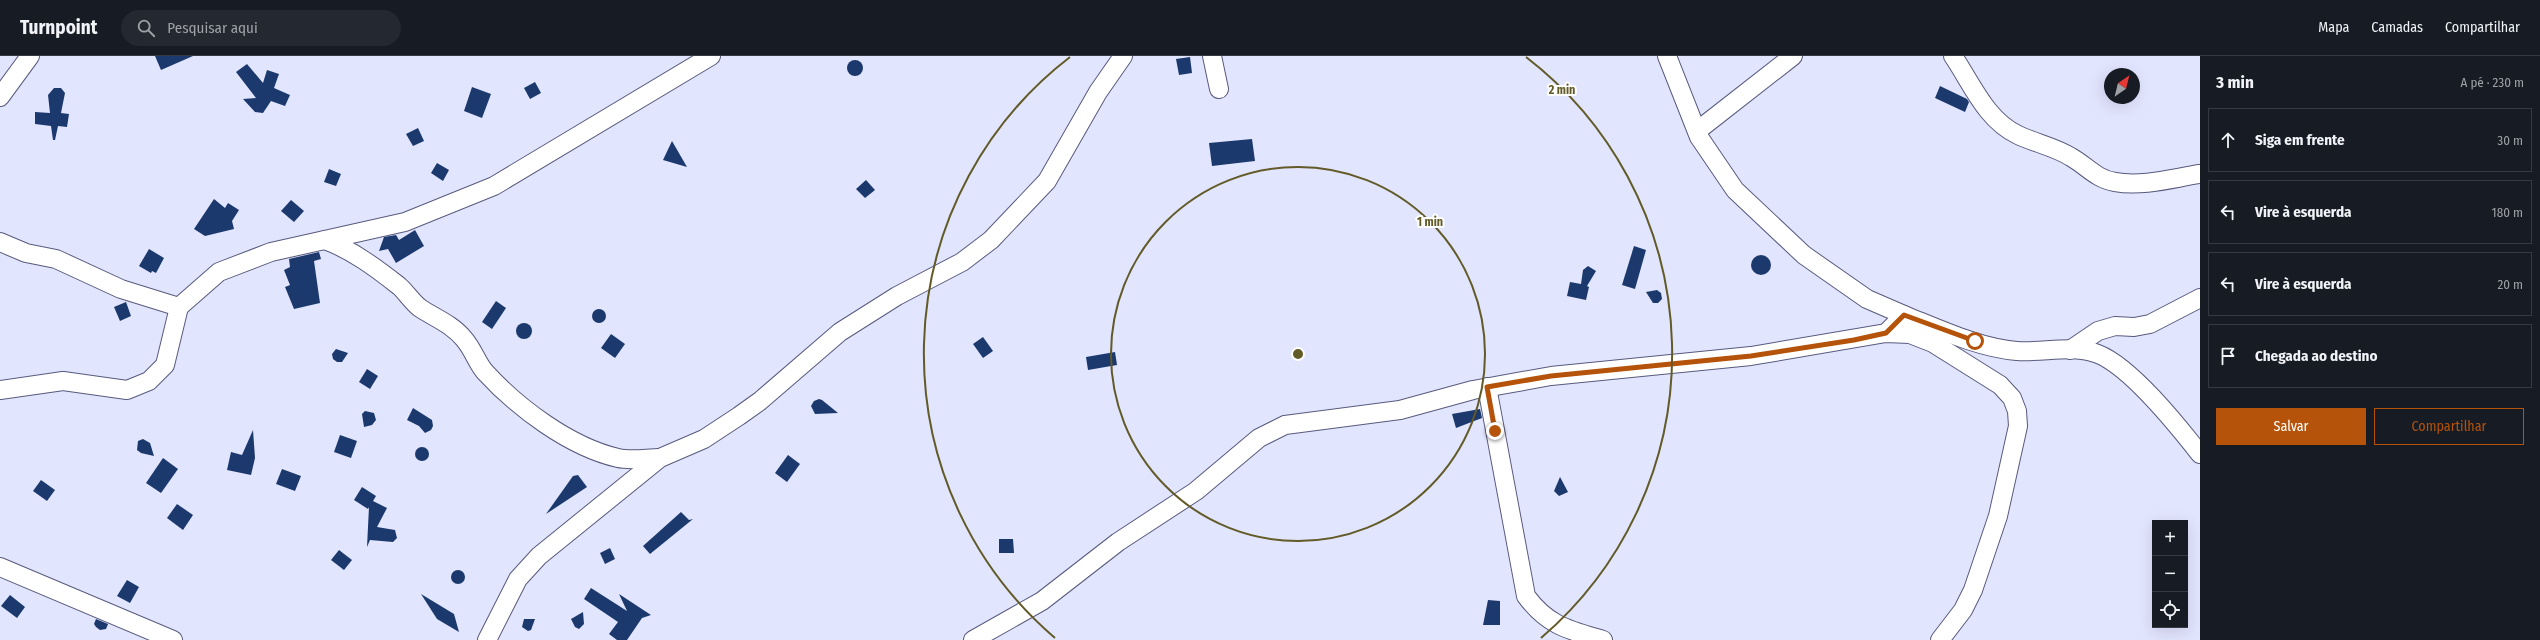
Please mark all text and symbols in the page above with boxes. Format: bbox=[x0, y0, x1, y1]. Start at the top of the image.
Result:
search box bbox=[121, 10, 401, 46]
text: Turnpoint bbox=[20, 16, 97, 39]
icon: search bbox=[135, 17, 157, 39]
text: Pesquisar aqui bbox=[167, 19, 258, 37]
text: Mapa bbox=[2318, 19, 2349, 36]
text: Camadas bbox=[2371, 19, 2423, 36]
text: Compartilhar bbox=[2445, 19, 2520, 36]
north arrow bbox=[2104, 68, 2140, 104]
text: 3 min bbox=[2216, 72, 2254, 93]
text: A pé · 230 m bbox=[2461, 75, 2524, 90]
text: 2 min bbox=[1548, 83, 1575, 97]
icon: ahead bbox=[2217, 129, 2239, 151]
text: Siga em frente bbox=[2255, 131, 2345, 149]
text: 30 m bbox=[2497, 133, 2523, 148]
icon: left bbox=[2217, 201, 2239, 223]
text: Vire à esquerda bbox=[2255, 203, 2352, 221]
text: 180 m bbox=[2492, 205, 2523, 220]
text: 1 min bbox=[1417, 215, 1443, 229]
icon: left bbox=[2217, 273, 2239, 295]
text: Vire à esquerda bbox=[2255, 275, 2352, 293]
text: 20 m bbox=[2497, 277, 2523, 292]
route start bbox=[1966, 332, 1984, 350]
icon: arrive bbox=[2217, 345, 2239, 367]
centre of rings bbox=[1291, 347, 1305, 361]
text: Chegada ao destino bbox=[2255, 347, 2377, 365]
button: Salvar bbox=[2216, 408, 2366, 445]
button: Compartilhar bbox=[2374, 408, 2524, 445]
route end bbox=[1486, 422, 1504, 440]
map controls bbox=[2152, 520, 2188, 628]
button: + bbox=[2152, 520, 2188, 556]
button: − bbox=[2152, 556, 2188, 592]
button: locate bbox=[2152, 592, 2188, 628]

